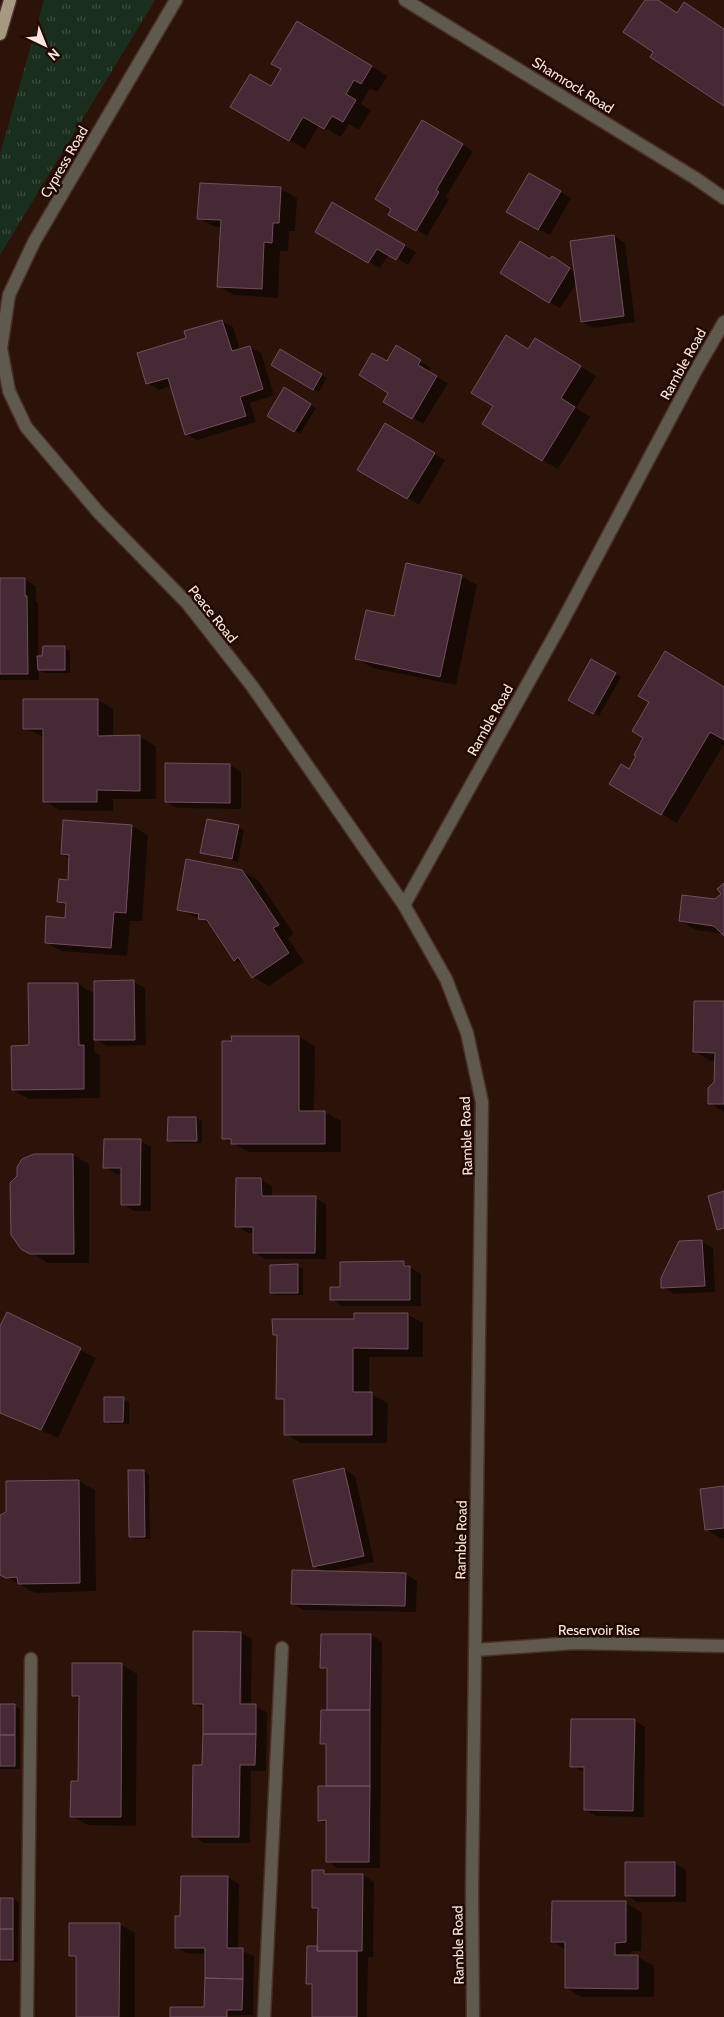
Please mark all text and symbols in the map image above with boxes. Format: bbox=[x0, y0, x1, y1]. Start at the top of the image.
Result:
north arrow bbox=[20, 20, 70, 70]
text: N bbox=[44, 45, 64, 64]
street label: Shamrock Road bbox=[529, 53, 617, 117]
street label: Cypress Road bbox=[36, 123, 92, 201]
street label: Ramble Road bbox=[656, 325, 710, 403]
street label: Peace Road bbox=[184, 582, 242, 646]
street label: Ramble Road bbox=[463, 681, 517, 759]
street label: Ramble Road bbox=[456, 1096, 476, 1176]
street label: Ramble Road bbox=[451, 1500, 471, 1580]
street label: Reservoir Rise bbox=[558, 1621, 640, 1639]
street label: Ramble Road bbox=[448, 1905, 468, 1985]

